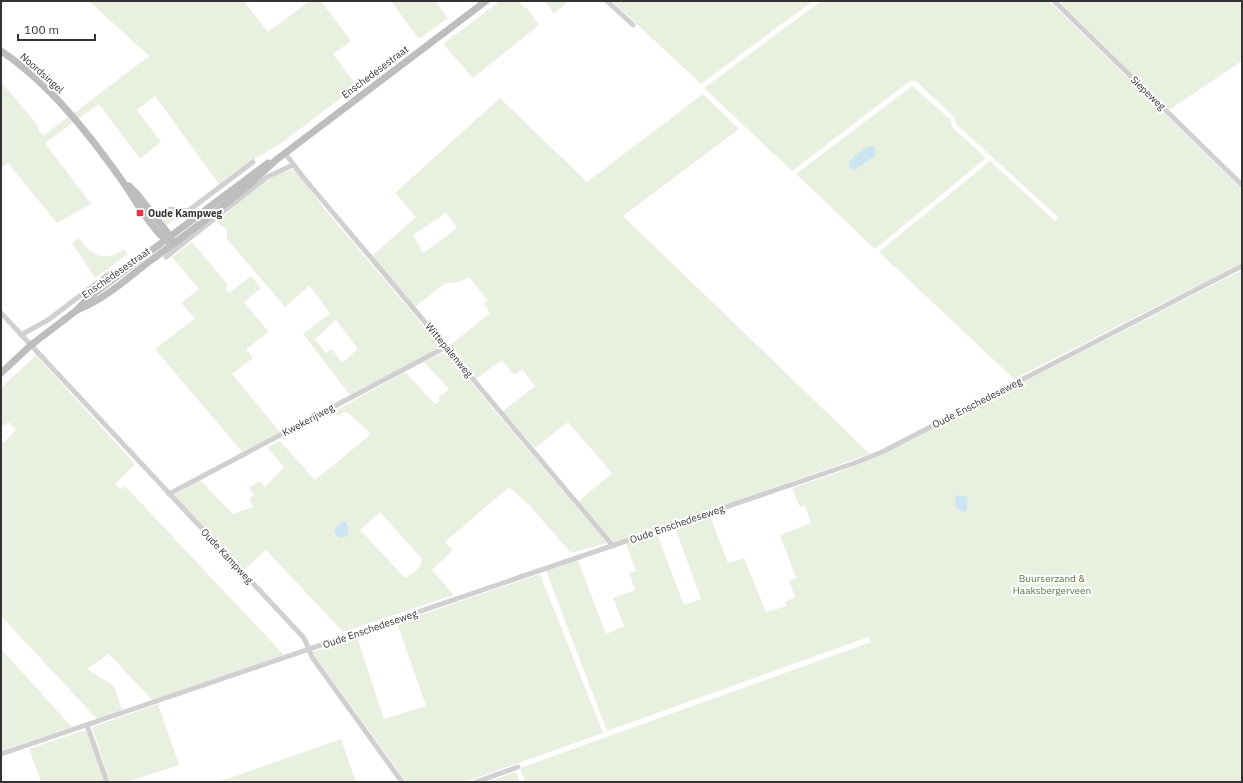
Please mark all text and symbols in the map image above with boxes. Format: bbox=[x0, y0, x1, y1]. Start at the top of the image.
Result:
scale bar bbox=[18, 16, 95, 42]
text: 100 m bbox=[24, 22, 59, 37]
street label: Enschedesestraat bbox=[339, 42, 411, 101]
street label: Noordsingel bbox=[18, 50, 67, 96]
street label: Siepeweg bbox=[1128, 73, 1169, 113]
place label: Oude Kampweg bbox=[148, 207, 223, 220]
marker: Oude Kampweg bbox=[135, 208, 145, 218]
street label: Enschedesestraat bbox=[79, 244, 153, 301]
street label: Wittepalenweg bbox=[422, 320, 476, 380]
street label: Oude Enschedeseweg bbox=[930, 374, 1025, 431]
street label: Kwekerijweg bbox=[280, 401, 337, 439]
street label: Oude Enschedeseweg bbox=[628, 502, 727, 546]
street label: Oude Kampweg bbox=[198, 526, 256, 587]
park label: Buurserzand & Haaksbergerveen bbox=[1013, 572, 1091, 597]
street label: Oude Enschedeseweg bbox=[321, 607, 420, 651]

